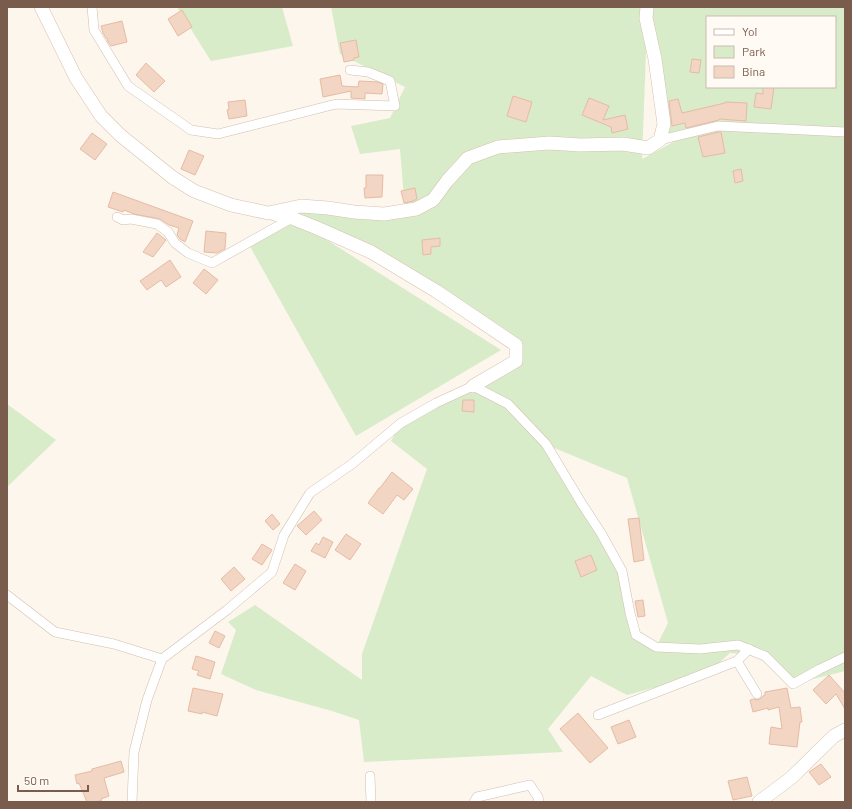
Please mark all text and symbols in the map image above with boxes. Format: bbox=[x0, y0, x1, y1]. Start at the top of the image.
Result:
legend bbox=[706, 16, 836, 88]
text: Yol bbox=[742, 24, 757, 38]
text: Park bbox=[742, 44, 766, 58]
text: Bina bbox=[742, 64, 765, 78]
scale bar bbox=[18, 767, 88, 793]
text: 50 m bbox=[24, 773, 49, 787]

